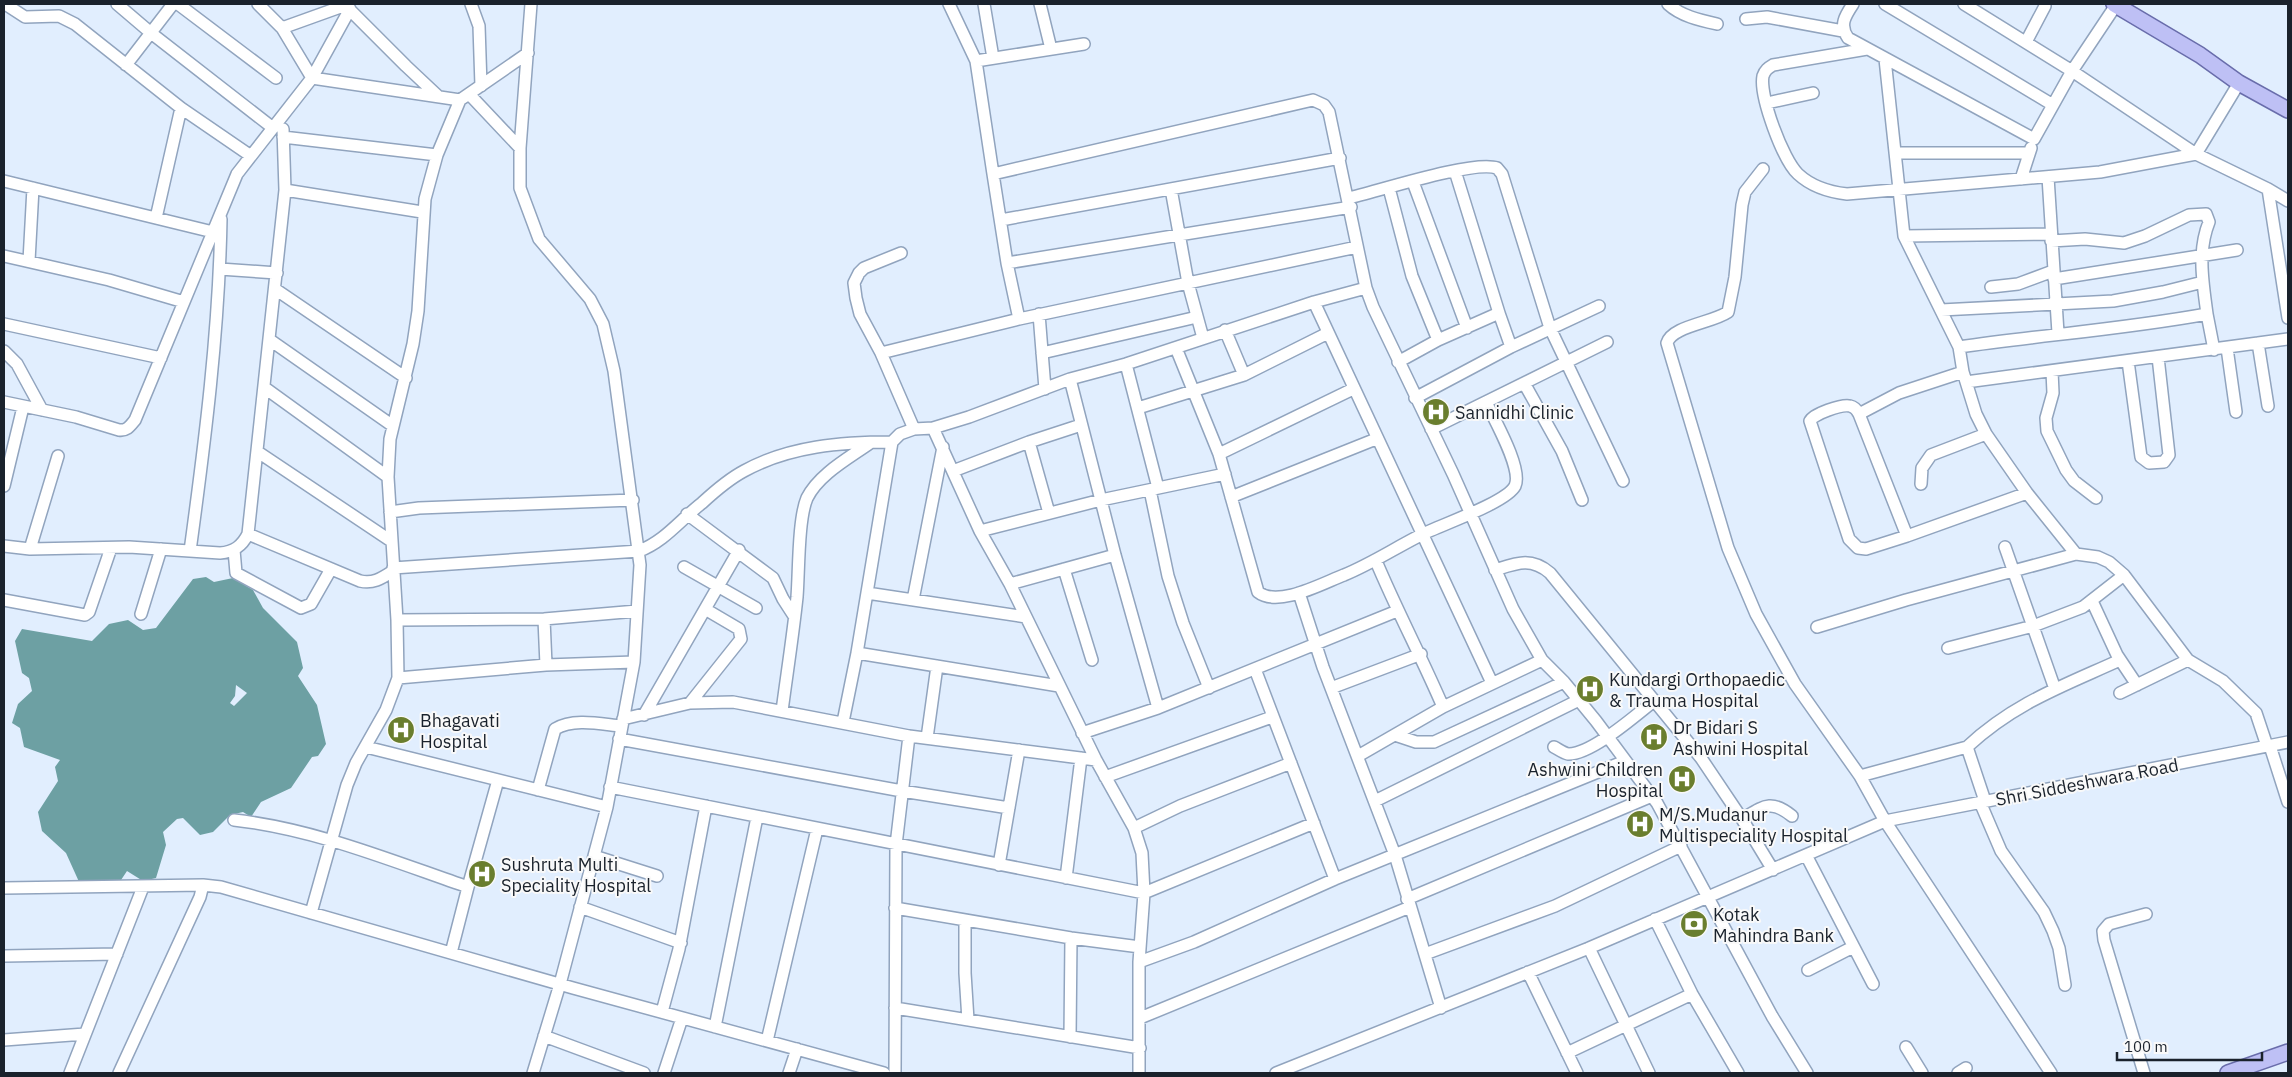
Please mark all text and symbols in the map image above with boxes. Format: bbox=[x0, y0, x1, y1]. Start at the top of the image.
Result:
hospital icon: Sannidhi Clinic bbox=[1421, 397, 1451, 427]
place label: Sannidhi Clinic bbox=[1455, 401, 1574, 424]
place label: Kundargi Orthopaedic & Trauma Hospital bbox=[1609, 668, 1785, 712]
hospital icon: Kundargi Orthopaedic & Trauma Hospital bbox=[1575, 674, 1605, 704]
place label: Bhagavati Hospital bbox=[420, 709, 500, 753]
hospital icon: Bhagavati Hospital bbox=[386, 715, 416, 745]
place label: Dr Bidari S Ashwini Hospital bbox=[1673, 716, 1808, 760]
hospital icon: Dr Bidari S Ashwini Hospital bbox=[1639, 722, 1669, 752]
street label: Shri Siddeshwara Road bbox=[1994, 753, 2180, 811]
place label: Ashwini Children Hospital bbox=[1527, 758, 1663, 802]
hospital icon: Ashwini Children Hospital bbox=[1667, 764, 1697, 794]
place label: M/S.Mudanur Multispeciality Hospital bbox=[1659, 803, 1848, 847]
hospital icon: M/S.Mudanur Multispeciality Hospital bbox=[1625, 809, 1655, 839]
place label: Sushruta Multi Speciality Hospital bbox=[501, 853, 651, 897]
hospital icon: Sushruta Multi Speciality Hospital bbox=[467, 859, 497, 889]
place label: Kotak Mahindra Bank bbox=[1713, 903, 1835, 947]
bank icon: Kotak Mahindra Bank bbox=[1679, 909, 1709, 939]
scale bar bbox=[2117, 1030, 2262, 1062]
text: 100 m bbox=[2124, 1037, 2168, 1056]

